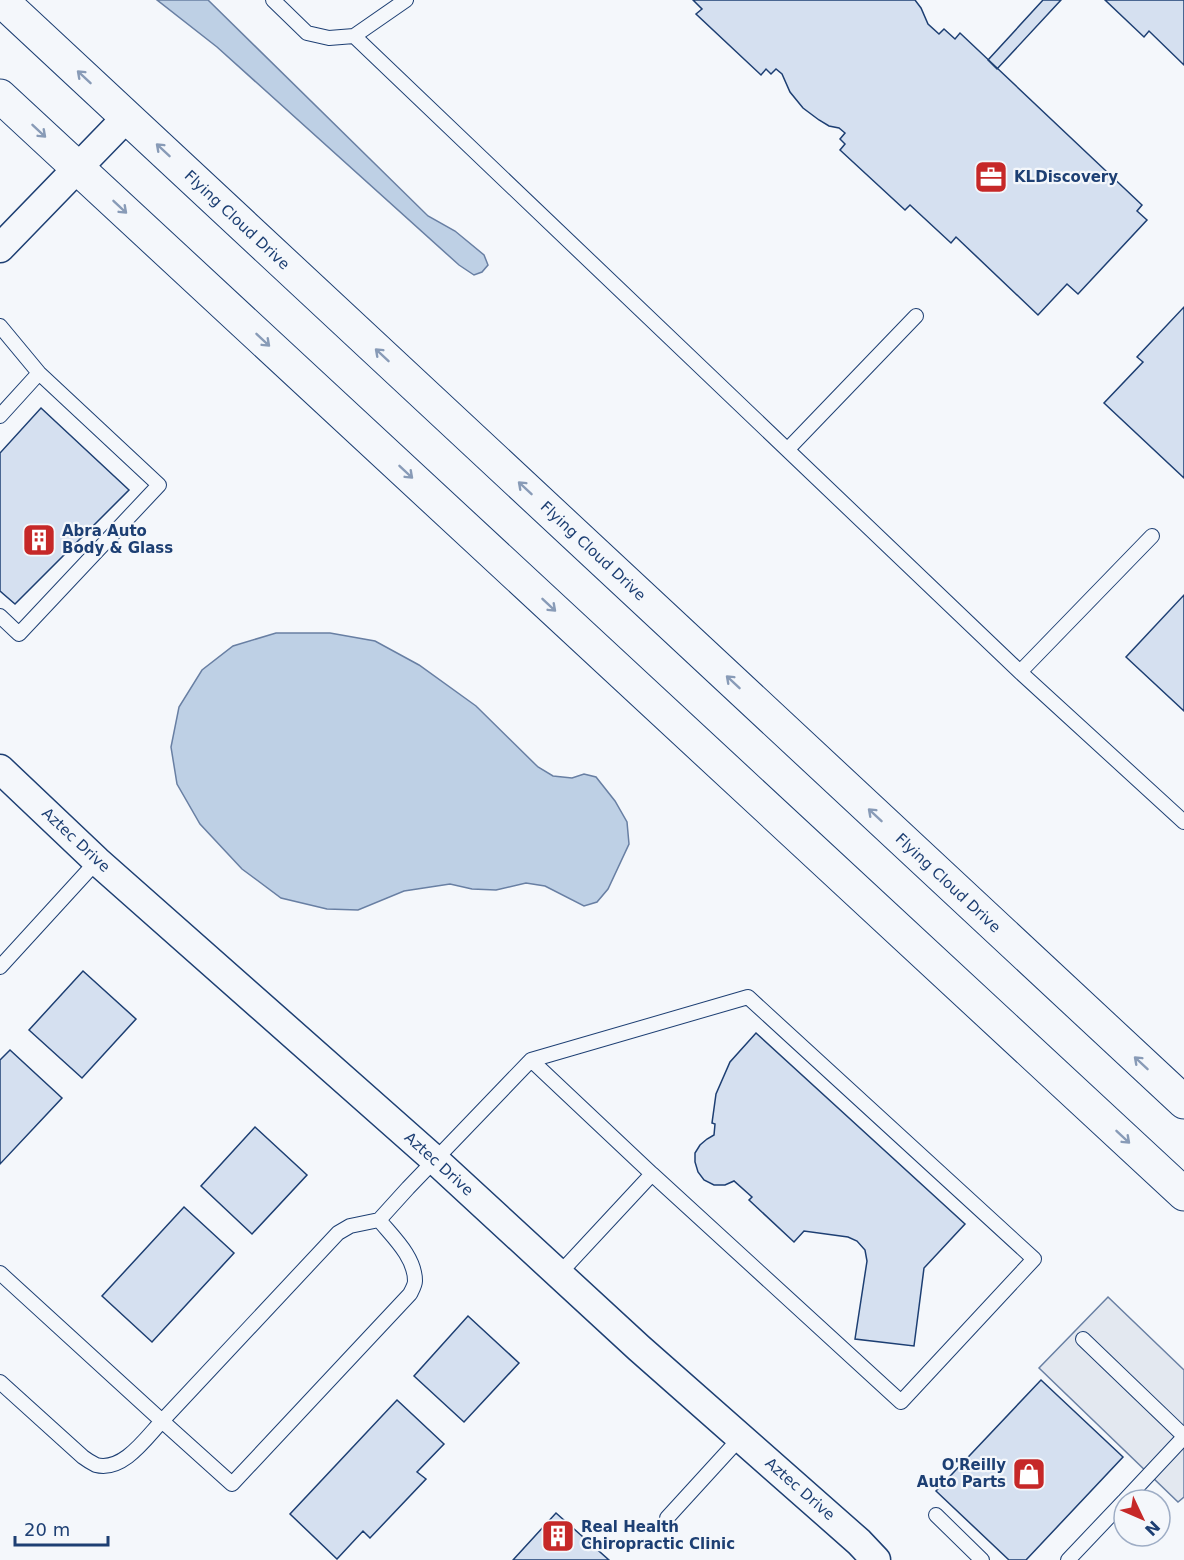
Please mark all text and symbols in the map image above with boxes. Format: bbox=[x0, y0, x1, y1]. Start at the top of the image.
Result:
one-way arrow bbox=[77, 70, 92, 84]
one-way arrow bbox=[31, 124, 46, 139]
one-way arrow bbox=[155, 143, 170, 157]
office icon: KLDiscovery bbox=[973, 159, 1009, 195]
street label: Flying Cloud Drive bbox=[181, 167, 293, 273]
place label: KLDiscovery bbox=[1014, 168, 1118, 186]
one-way arrow bbox=[112, 200, 127, 214]
one-way arrow bbox=[255, 333, 270, 347]
one-way arrow bbox=[375, 348, 390, 362]
one-way arrow bbox=[398, 465, 413, 480]
one-way arrow bbox=[517, 481, 532, 495]
street label: Flying Cloud Drive bbox=[537, 498, 649, 604]
building icon: Abra Auto Body & Glass bbox=[21, 522, 57, 558]
place label: Abra Auto Body & Glass bbox=[62, 522, 173, 557]
one-way arrow bbox=[541, 598, 556, 612]
one-way arrow bbox=[725, 675, 740, 689]
street label: Aztec Drive bbox=[38, 804, 114, 876]
one-way arrow bbox=[868, 808, 883, 822]
street label: Flying Cloud Drive bbox=[892, 830, 1004, 936]
one-way arrow bbox=[1134, 1056, 1149, 1070]
street label: Aztec Drive bbox=[401, 1128, 477, 1200]
one-way arrow bbox=[1115, 1130, 1130, 1144]
street label: Aztec Drive bbox=[762, 1454, 838, 1524]
place label: O'Reilly Auto Parts bbox=[917, 1456, 1006, 1491]
shop icon: O'Reilly Auto Parts bbox=[1011, 1456, 1047, 1492]
north arrow bbox=[1112, 1488, 1172, 1548]
scale bar bbox=[15, 1509, 108, 1547]
text: N bbox=[1141, 1517, 1164, 1539]
building icon: Real Health Chiropractic Clinic bbox=[540, 1518, 576, 1554]
place label: Real Health Chiropractic Clinic bbox=[581, 1518, 735, 1553]
text: 20 m bbox=[24, 1519, 70, 1540]

